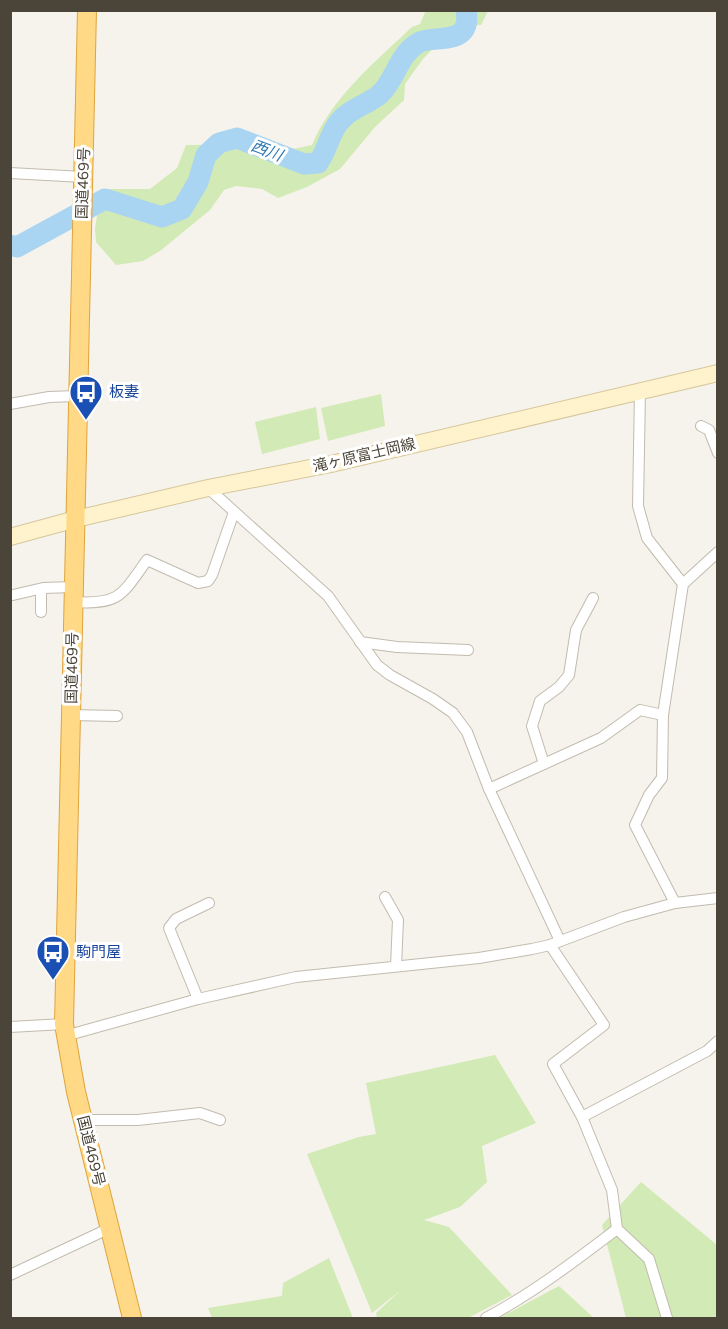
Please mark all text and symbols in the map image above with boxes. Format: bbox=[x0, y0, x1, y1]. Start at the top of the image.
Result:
water label: 西川 bbox=[249, 135, 287, 165]
street label: 国道469号 bbox=[72, 147, 92, 219]
bus stop icon: 板妻 bbox=[68, 374, 104, 421]
place label: 板妻 bbox=[109, 382, 139, 400]
street label: 滝ヶ原富士岡線 bbox=[311, 433, 417, 475]
street label: 国道469号 bbox=[61, 632, 81, 704]
bus stop icon: 駒門屋 bbox=[35, 934, 71, 981]
place label: 駒門屋 bbox=[76, 942, 121, 960]
street label: 国道469号 bbox=[75, 1114, 109, 1188]

